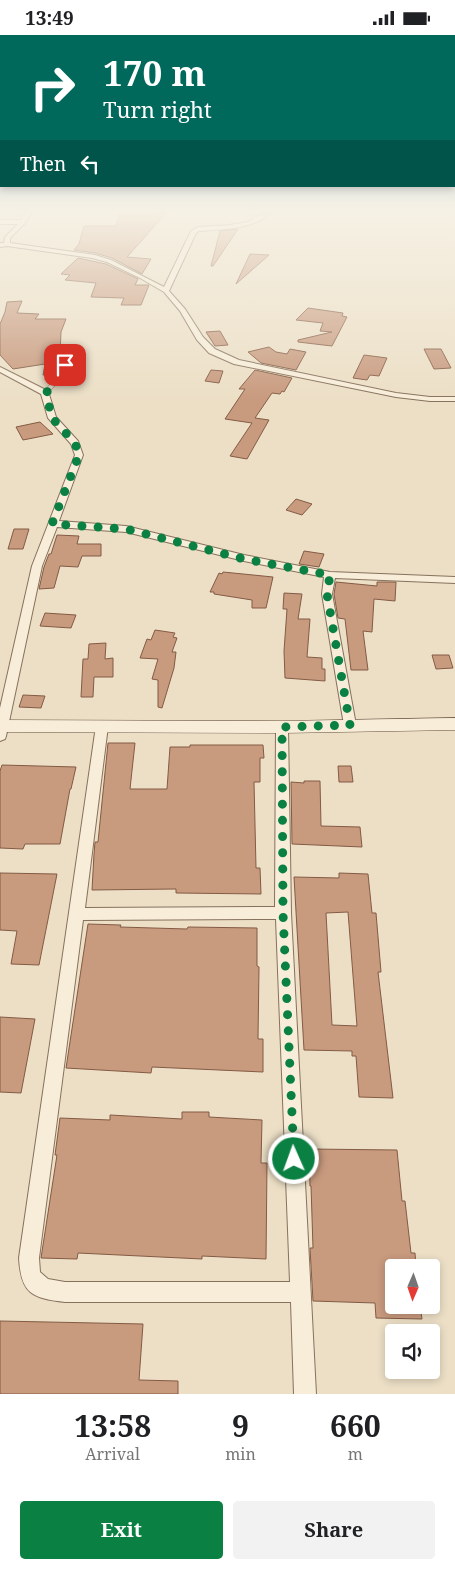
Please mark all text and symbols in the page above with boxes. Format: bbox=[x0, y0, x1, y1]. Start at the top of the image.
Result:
text: 13:49 bbox=[25, 5, 74, 31]
text: 170 m bbox=[103, 49, 206, 96]
icon: right bbox=[20, 55, 85, 120]
text: Turn right bbox=[103, 94, 212, 124]
icon: left bbox=[76, 150, 104, 178]
text: Then bbox=[20, 151, 66, 177]
pin bbox=[44, 344, 86, 386]
icon: arrive bbox=[51, 351, 79, 379]
position arrow bbox=[267, 1132, 319, 1184]
north arrow bbox=[385, 1259, 440, 1314]
map controls bbox=[385, 1259, 440, 1379]
button: sound bbox=[385, 1324, 440, 1379]
text: 13:58 bbox=[74, 1405, 151, 1446]
text: 9 bbox=[232, 1405, 249, 1446]
text: 660 bbox=[330, 1405, 381, 1446]
text: Arrival bbox=[85, 1443, 140, 1465]
text: min bbox=[225, 1443, 256, 1465]
text: m bbox=[348, 1443, 363, 1465]
button: Exit bbox=[20, 1501, 223, 1559]
button: Share bbox=[233, 1501, 435, 1559]

